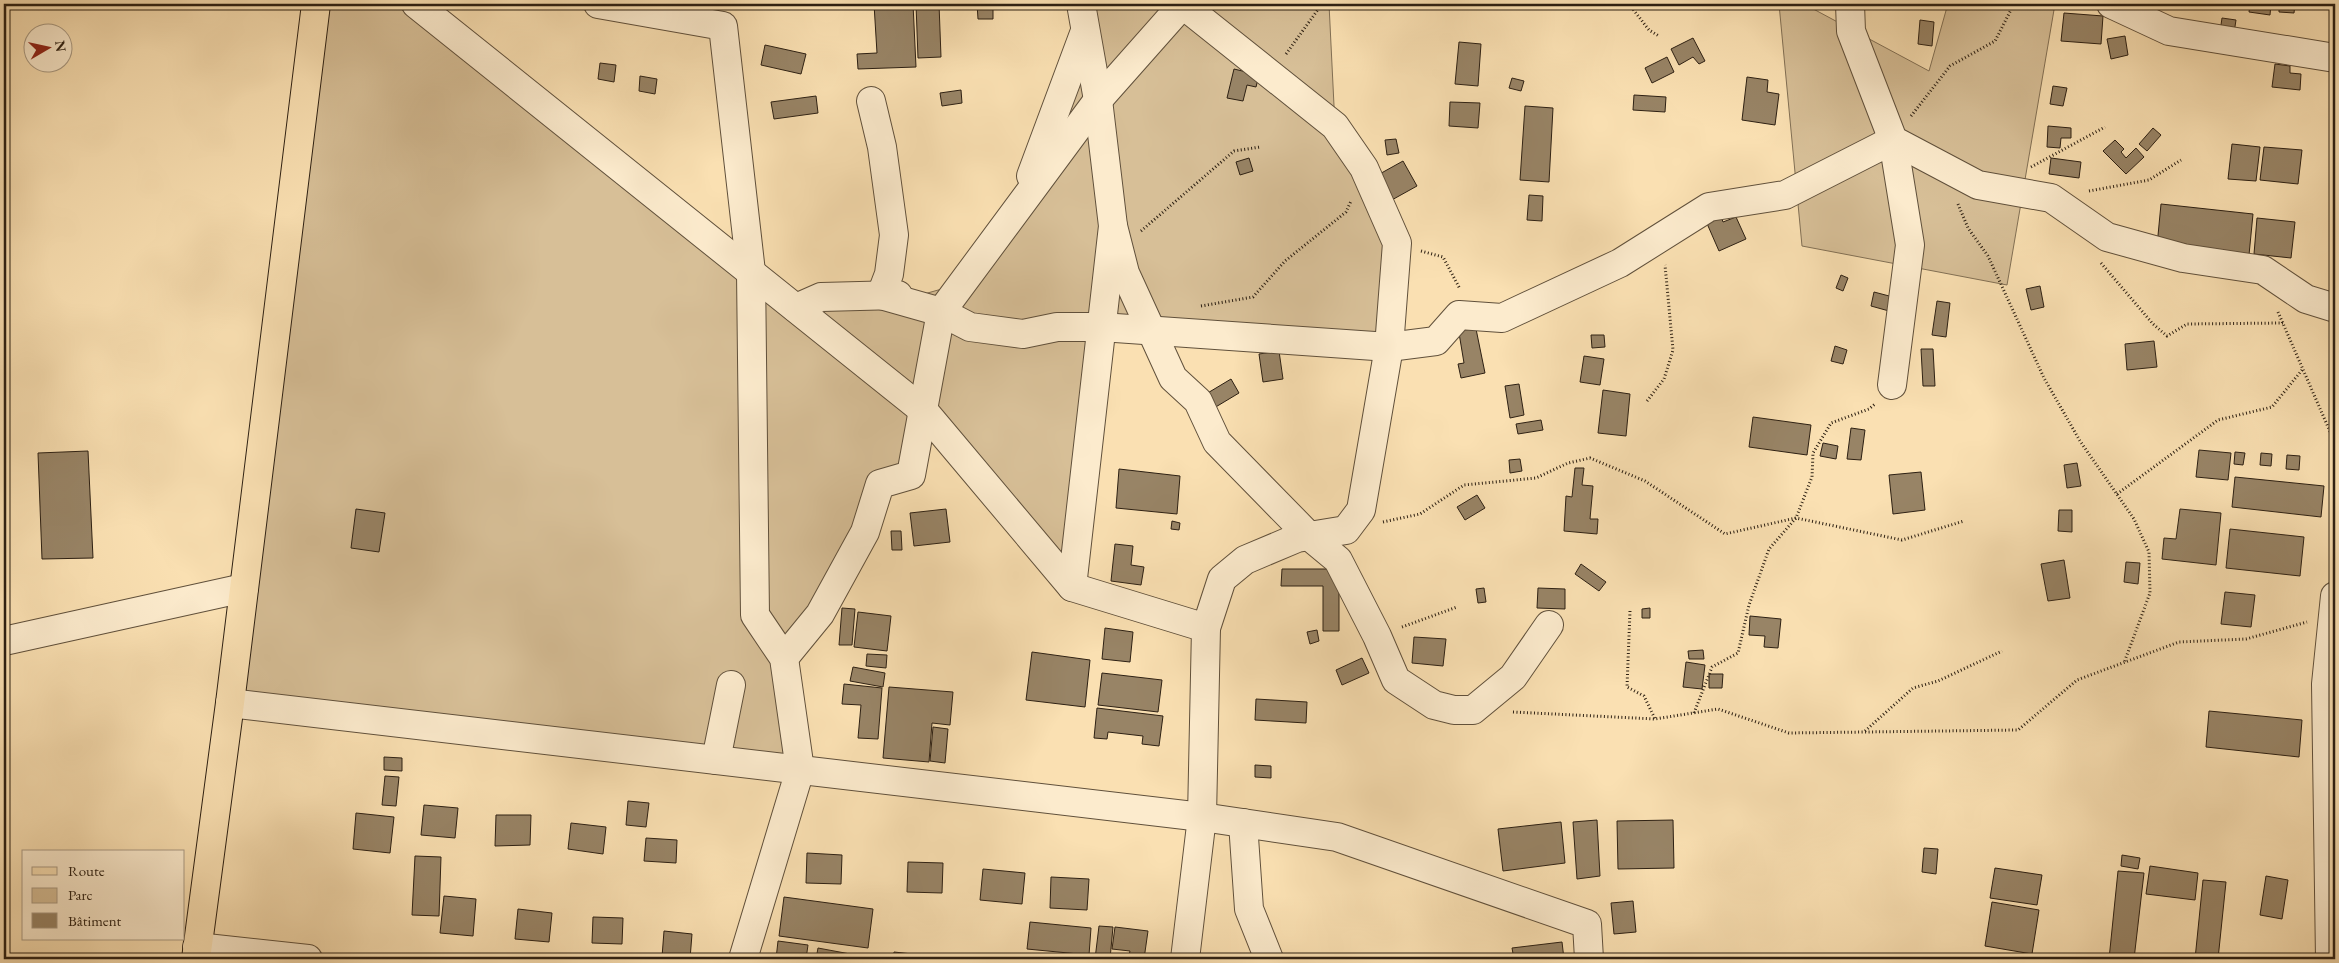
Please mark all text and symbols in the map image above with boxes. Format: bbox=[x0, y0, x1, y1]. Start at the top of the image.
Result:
north arrow bbox=[22, 22, 72, 72]
text: N bbox=[51, 39, 71, 54]
legend bbox=[22, 850, 185, 940]
text: Route bbox=[68, 861, 105, 880]
text: Parc bbox=[68, 885, 93, 904]
text: Bâtiment bbox=[68, 911, 122, 930]

